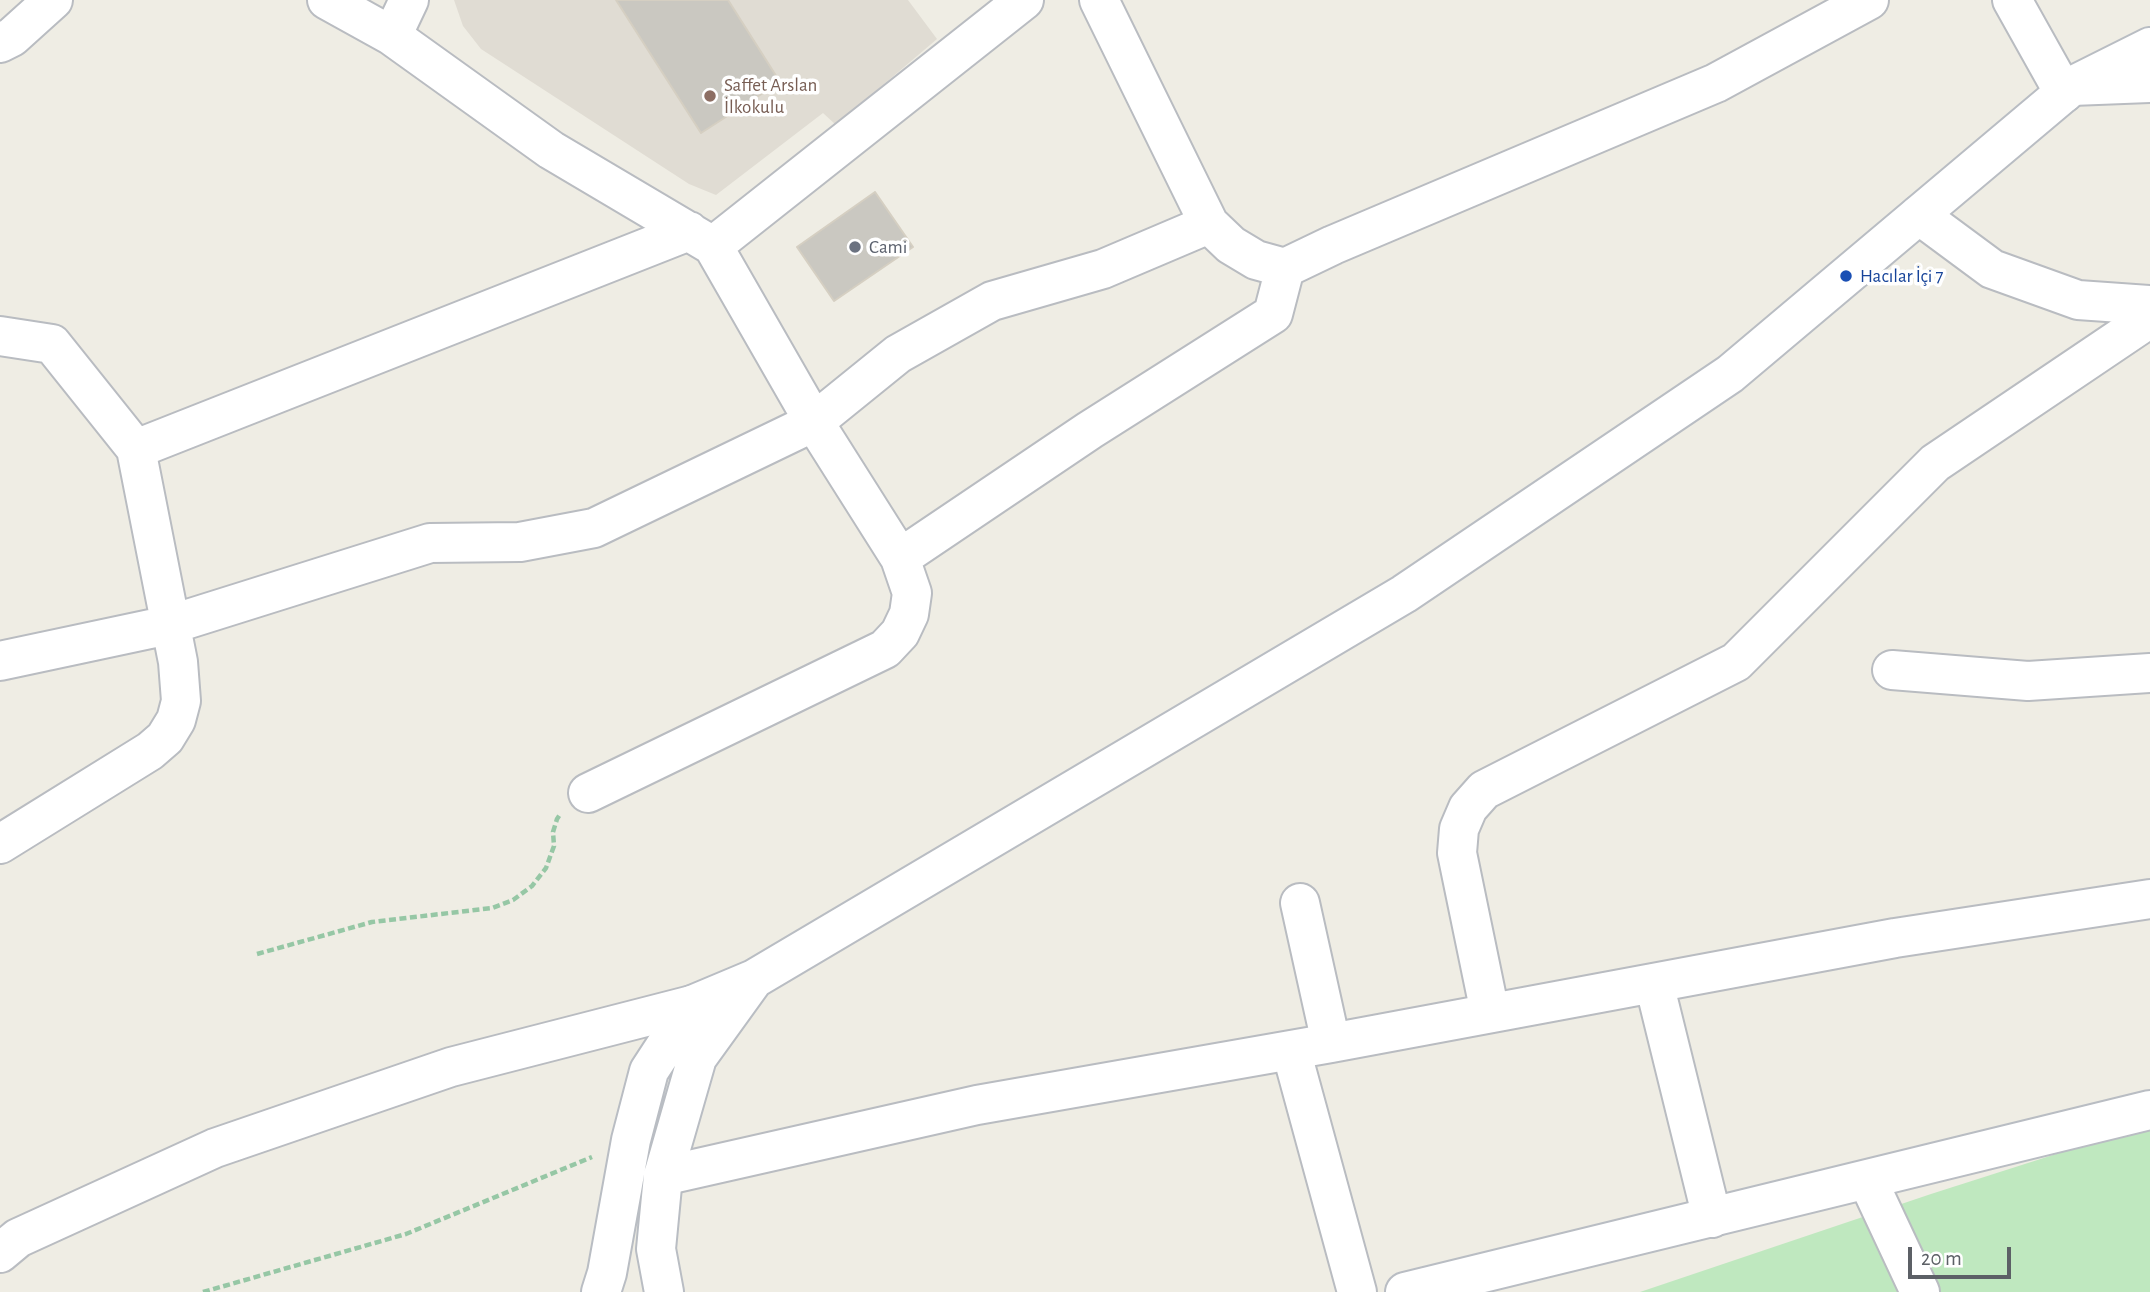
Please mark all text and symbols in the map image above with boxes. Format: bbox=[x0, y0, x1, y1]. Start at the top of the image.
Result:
place label: Saffet Arslan İlkokulu bbox=[724, 74, 817, 118]
marker: Saffet Arslan İlkokulu bbox=[702, 88, 718, 104]
place label: Cami bbox=[869, 236, 907, 258]
marker: Cami bbox=[847, 239, 863, 255]
place label: Hacılar İçi 7 bbox=[1860, 265, 1944, 287]
marker: Hacılar İçi 7 bbox=[1838, 268, 1854, 284]
scale bar bbox=[1912, 1232, 2015, 1276]
text: 20 m bbox=[1921, 1248, 1962, 1269]

